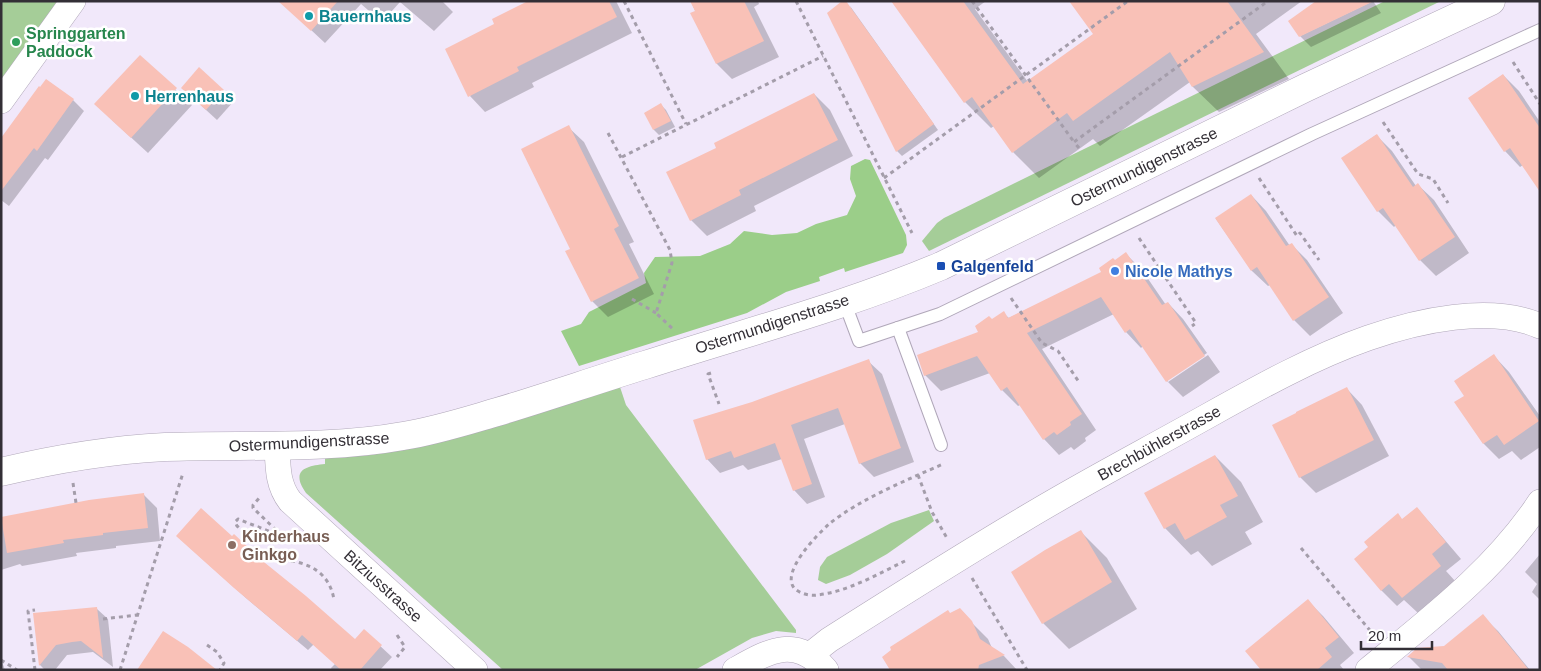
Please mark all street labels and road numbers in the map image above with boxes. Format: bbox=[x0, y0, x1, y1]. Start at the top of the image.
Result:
street label: Ostermundigenstrasse bbox=[1068, 124, 1220, 210]
street label: Ostermundigenstrasse bbox=[693, 291, 851, 357]
street label: Brechbühlerstrasse bbox=[1095, 402, 1223, 484]
street label: Ostermundigenstrasse bbox=[228, 429, 390, 455]
street label: Bitziusstrasse bbox=[341, 547, 425, 625]

